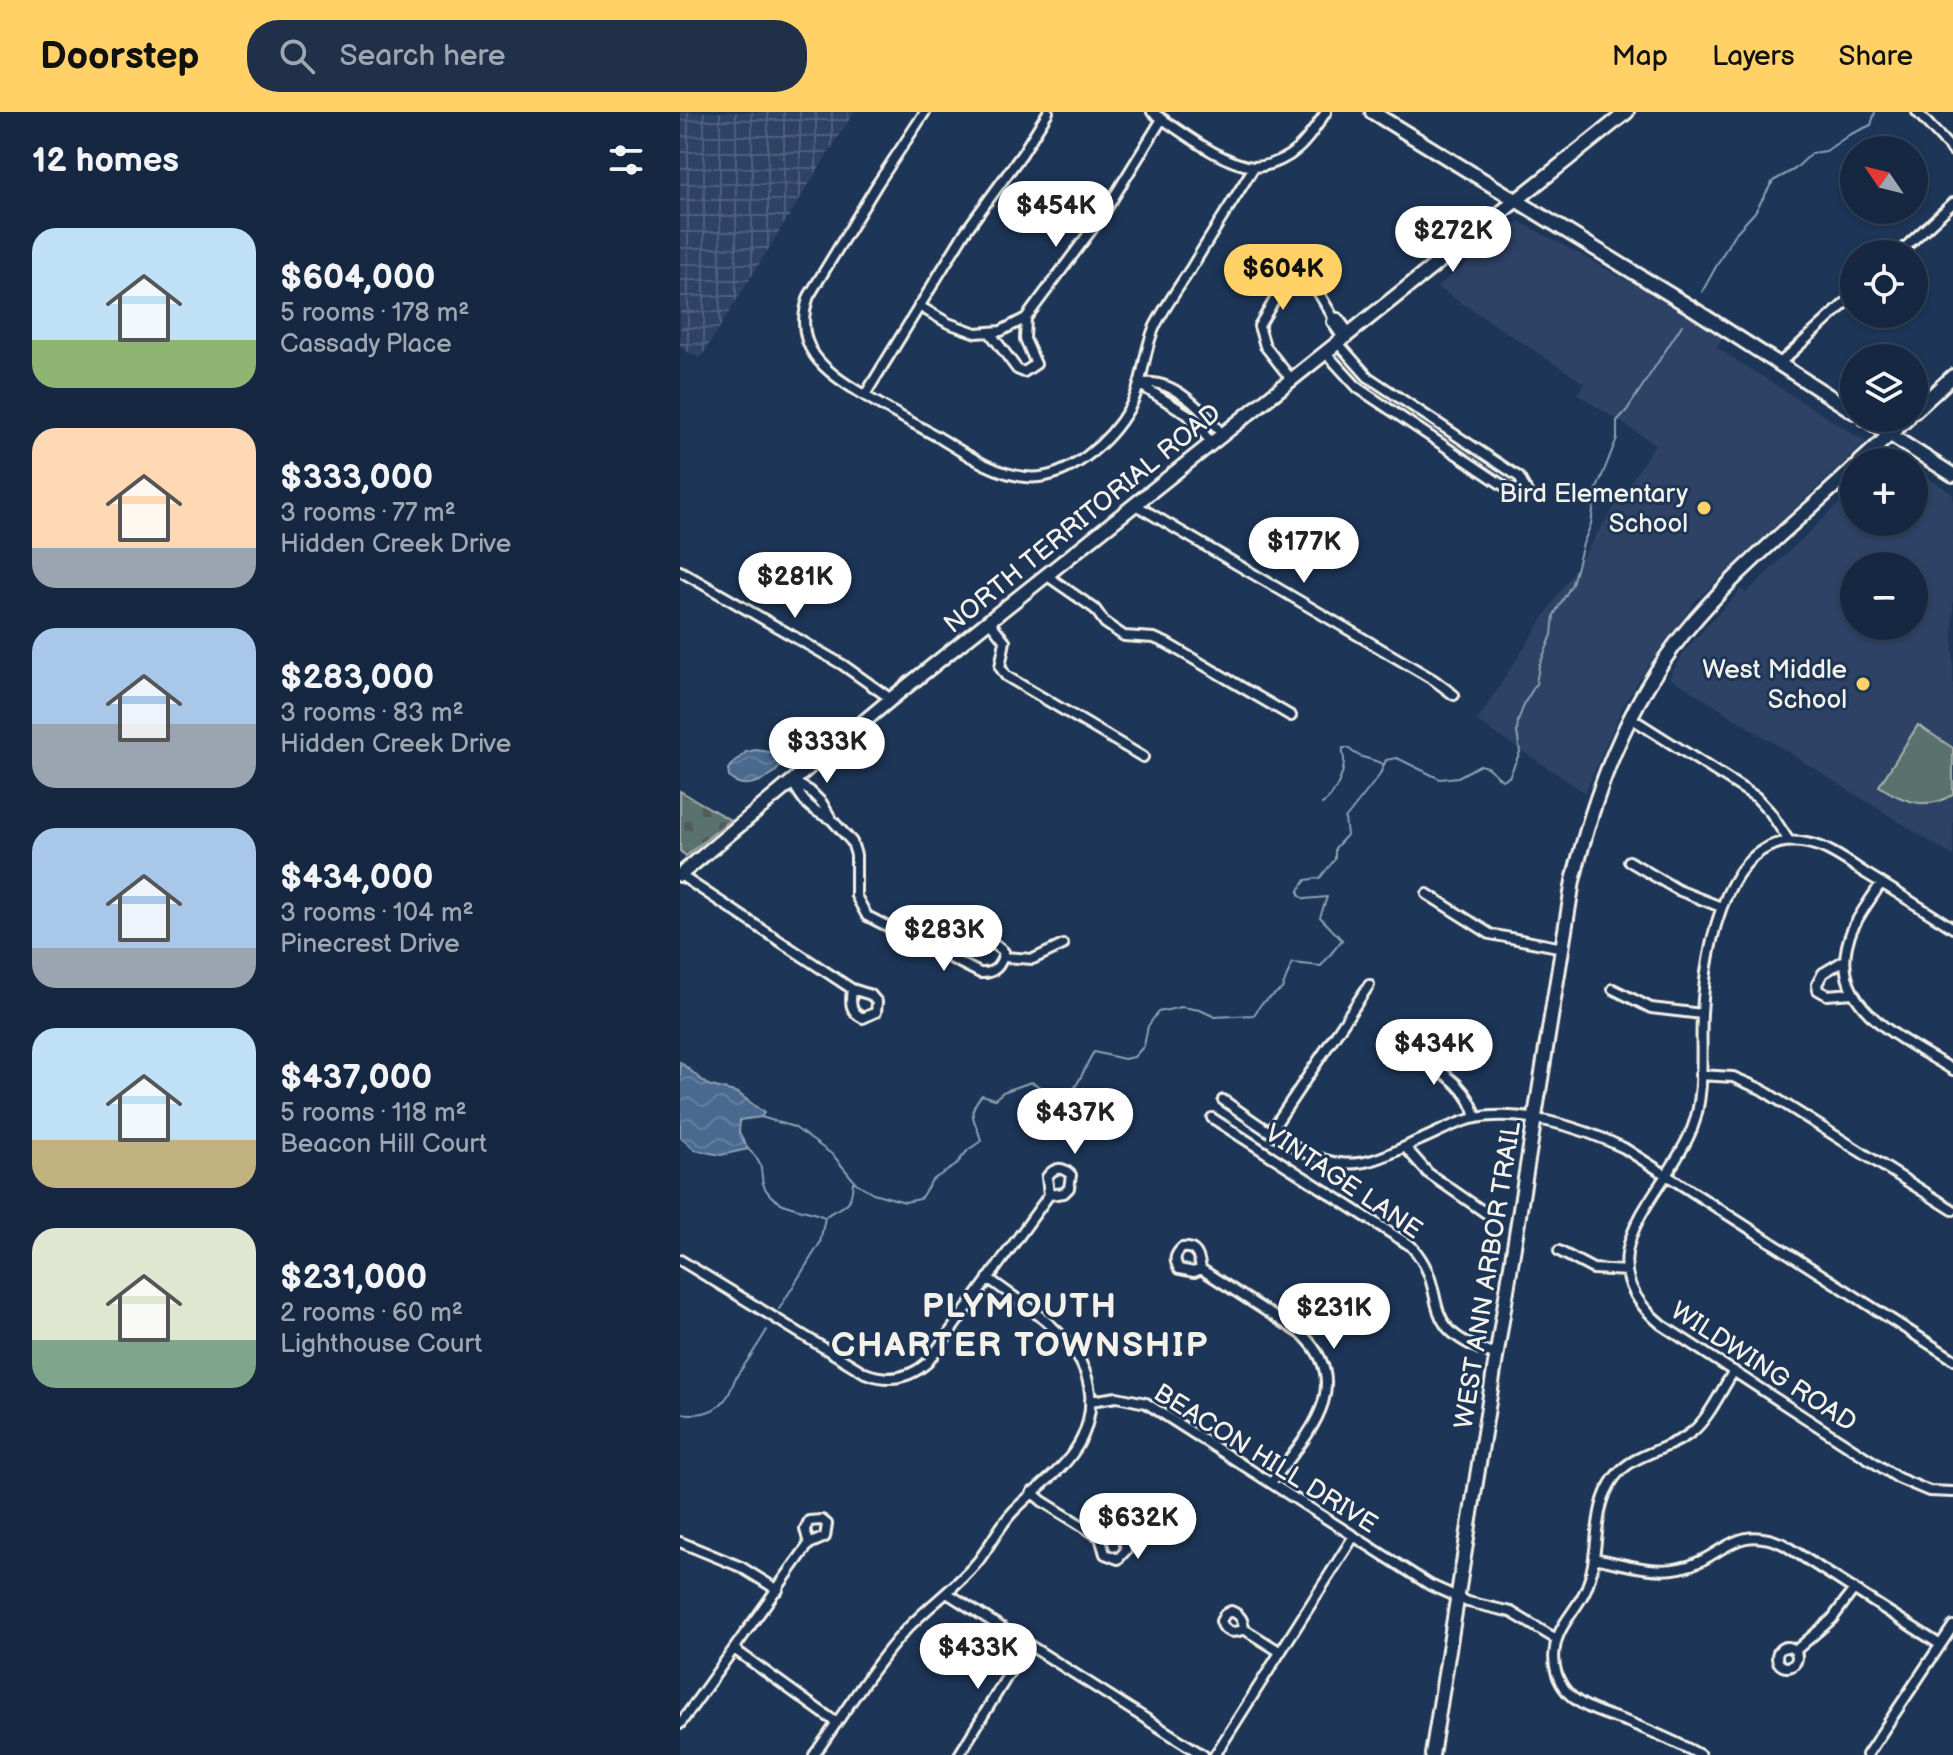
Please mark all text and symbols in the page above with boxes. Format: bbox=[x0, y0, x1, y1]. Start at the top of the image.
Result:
search box bbox=[247, 20, 807, 92]
text: Doorstep bbox=[40, 34, 199, 79]
icon: search bbox=[275, 34, 319, 78]
text: Search here bbox=[339, 38, 506, 74]
text: Map bbox=[1612, 40, 1668, 73]
text: Layers bbox=[1712, 40, 1795, 73]
text: Share bbox=[1839, 40, 1913, 73]
north arrow bbox=[1840, 136, 1928, 224]
map controls bbox=[1840, 136, 1928, 640]
icon: filters bbox=[604, 138, 648, 182]
text: 12 homes bbox=[32, 140, 179, 181]
pin: $454K bbox=[1000, 181, 1112, 249]
text: $454K bbox=[1016, 191, 1096, 222]
pin: $272K bbox=[1397, 206, 1509, 274]
text: $272K bbox=[1413, 216, 1493, 247]
button: locate bbox=[1840, 240, 1928, 328]
pin: $604K bbox=[1227, 244, 1339, 312]
text: $604K bbox=[1242, 254, 1324, 285]
text: $604,000 bbox=[280, 257, 435, 298]
icon: home bbox=[96, 260, 192, 356]
text: 5 rooms · 178 m² bbox=[280, 298, 469, 329]
text: Cassady Place bbox=[280, 329, 452, 360]
button: layers bbox=[1840, 344, 1928, 432]
street label: NORTH TERRITORIAL ROAD bbox=[938, 398, 1228, 640]
button: + bbox=[1840, 448, 1928, 536]
text: $333,000 bbox=[280, 457, 433, 498]
icon: home bbox=[96, 460, 192, 556]
place label: Bird Elementary School bbox=[1499, 479, 1688, 540]
text: 3 rooms · 77 m² bbox=[280, 498, 456, 529]
marker: Bird Elementary School bbox=[1695, 499, 1713, 517]
pin: $177K bbox=[1248, 517, 1360, 585]
text: $177K bbox=[1267, 527, 1341, 558]
text: Hidden Creek Drive bbox=[280, 529, 511, 560]
pin: $281K bbox=[739, 552, 851, 620]
button: − bbox=[1840, 552, 1928, 640]
text: $281K bbox=[757, 562, 833, 593]
place label: West Middle School bbox=[1702, 655, 1847, 716]
text: $283,000 bbox=[280, 657, 434, 698]
icon: home bbox=[96, 660, 192, 756]
marker: West Middle School bbox=[1854, 675, 1872, 693]
text: 3 rooms · 83 m² bbox=[280, 698, 464, 729]
pin: $333K bbox=[771, 717, 883, 785]
text: $333K bbox=[787, 727, 867, 758]
text: Hidden Creek Drive bbox=[280, 729, 511, 760]
text: $434,000 bbox=[280, 857, 433, 898]
icon: home bbox=[96, 860, 192, 956]
text: 3 rooms · 104 m² bbox=[280, 898, 474, 929]
pin: $283K bbox=[888, 905, 1000, 973]
text: $283K bbox=[903, 915, 985, 946]
text: Pinecrest Drive bbox=[280, 929, 460, 960]
pin: $434K bbox=[1378, 1019, 1490, 1087]
text: $434K bbox=[1394, 1029, 1474, 1060]
text: $437,000 bbox=[280, 1057, 432, 1098]
icon: home bbox=[96, 1060, 192, 1156]
pin: $437K bbox=[1019, 1088, 1131, 1156]
text: 5 rooms · 118 m² bbox=[280, 1098, 467, 1129]
text: $437K bbox=[1035, 1098, 1115, 1129]
street label: VINTAGE LANE bbox=[1259, 1118, 1428, 1246]
street label: WEST ANN ARBOR TRAIL bbox=[1449, 1119, 1528, 1431]
text: Beacon Hill Court bbox=[280, 1129, 487, 1160]
text: $231,000 bbox=[280, 1257, 427, 1298]
icon: home bbox=[96, 1260, 192, 1356]
pin: $231K bbox=[1278, 1283, 1390, 1351]
district label: PLYMOUTH CHARTER TOWNSHIP bbox=[831, 1286, 1209, 1366]
text: $231K bbox=[1296, 1293, 1372, 1324]
street label: WILDWING ROAD bbox=[1665, 1296, 1862, 1439]
text: 2 rooms · 60 m² bbox=[280, 1298, 463, 1329]
text: Lighthouse Court bbox=[280, 1329, 482, 1360]
street label: BEACON HILL DRIVE bbox=[1148, 1378, 1383, 1541]
pin: $632K bbox=[1082, 1493, 1194, 1561]
text: $632K bbox=[1097, 1503, 1179, 1534]
pin: $433K bbox=[922, 1623, 1034, 1691]
text: $433K bbox=[938, 1633, 1018, 1664]

